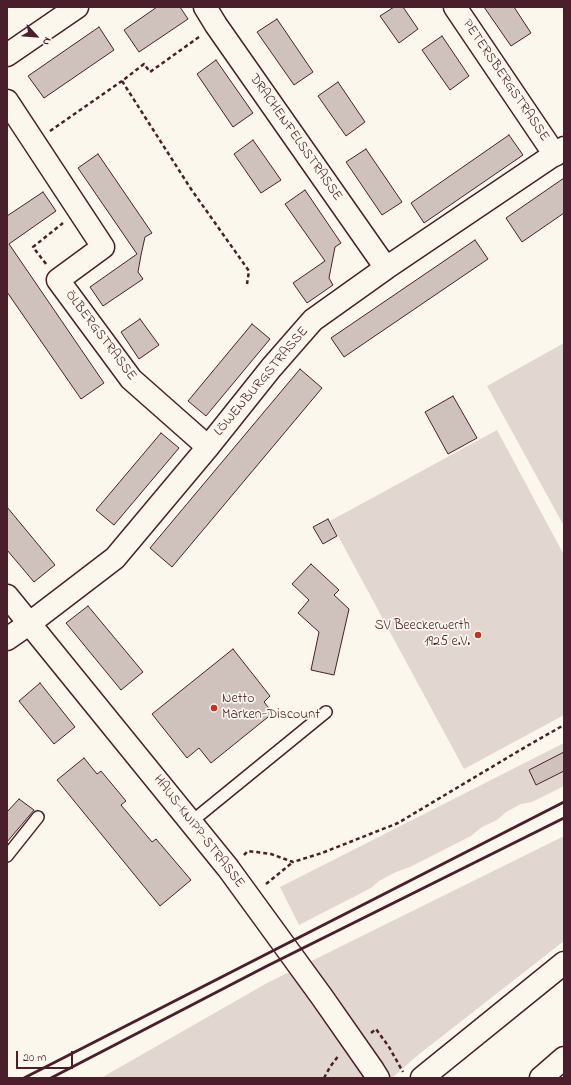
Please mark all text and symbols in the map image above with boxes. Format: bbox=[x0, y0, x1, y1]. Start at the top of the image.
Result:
north arrow bbox=[16, 16, 56, 56]
street label: PETERSBERGSTRASSE bbox=[458, 17, 552, 145]
text: N bbox=[38, 34, 56, 48]
street label: DRACHENFELSSTRASSE bbox=[245, 71, 345, 205]
street label: ÖLBERGSTRASSE bbox=[61, 288, 139, 384]
street label: LÖWENBURGSTRASSE bbox=[211, 324, 313, 440]
place label: SV Beeckerwerth 1925 e.V. bbox=[375, 619, 470, 652]
marker: SV Beeckerwerth 1925 e.V. bbox=[473, 630, 483, 640]
place label: Netto Marken-Discount bbox=[222, 692, 320, 724]
marker: Netto Marken-Discount bbox=[209, 703, 219, 713]
street label: HAUS-KNIPP-STRASSE bbox=[149, 772, 247, 892]
scale bar bbox=[18, 1043, 75, 1069]
text: 20 m bbox=[23, 1049, 46, 1067]

